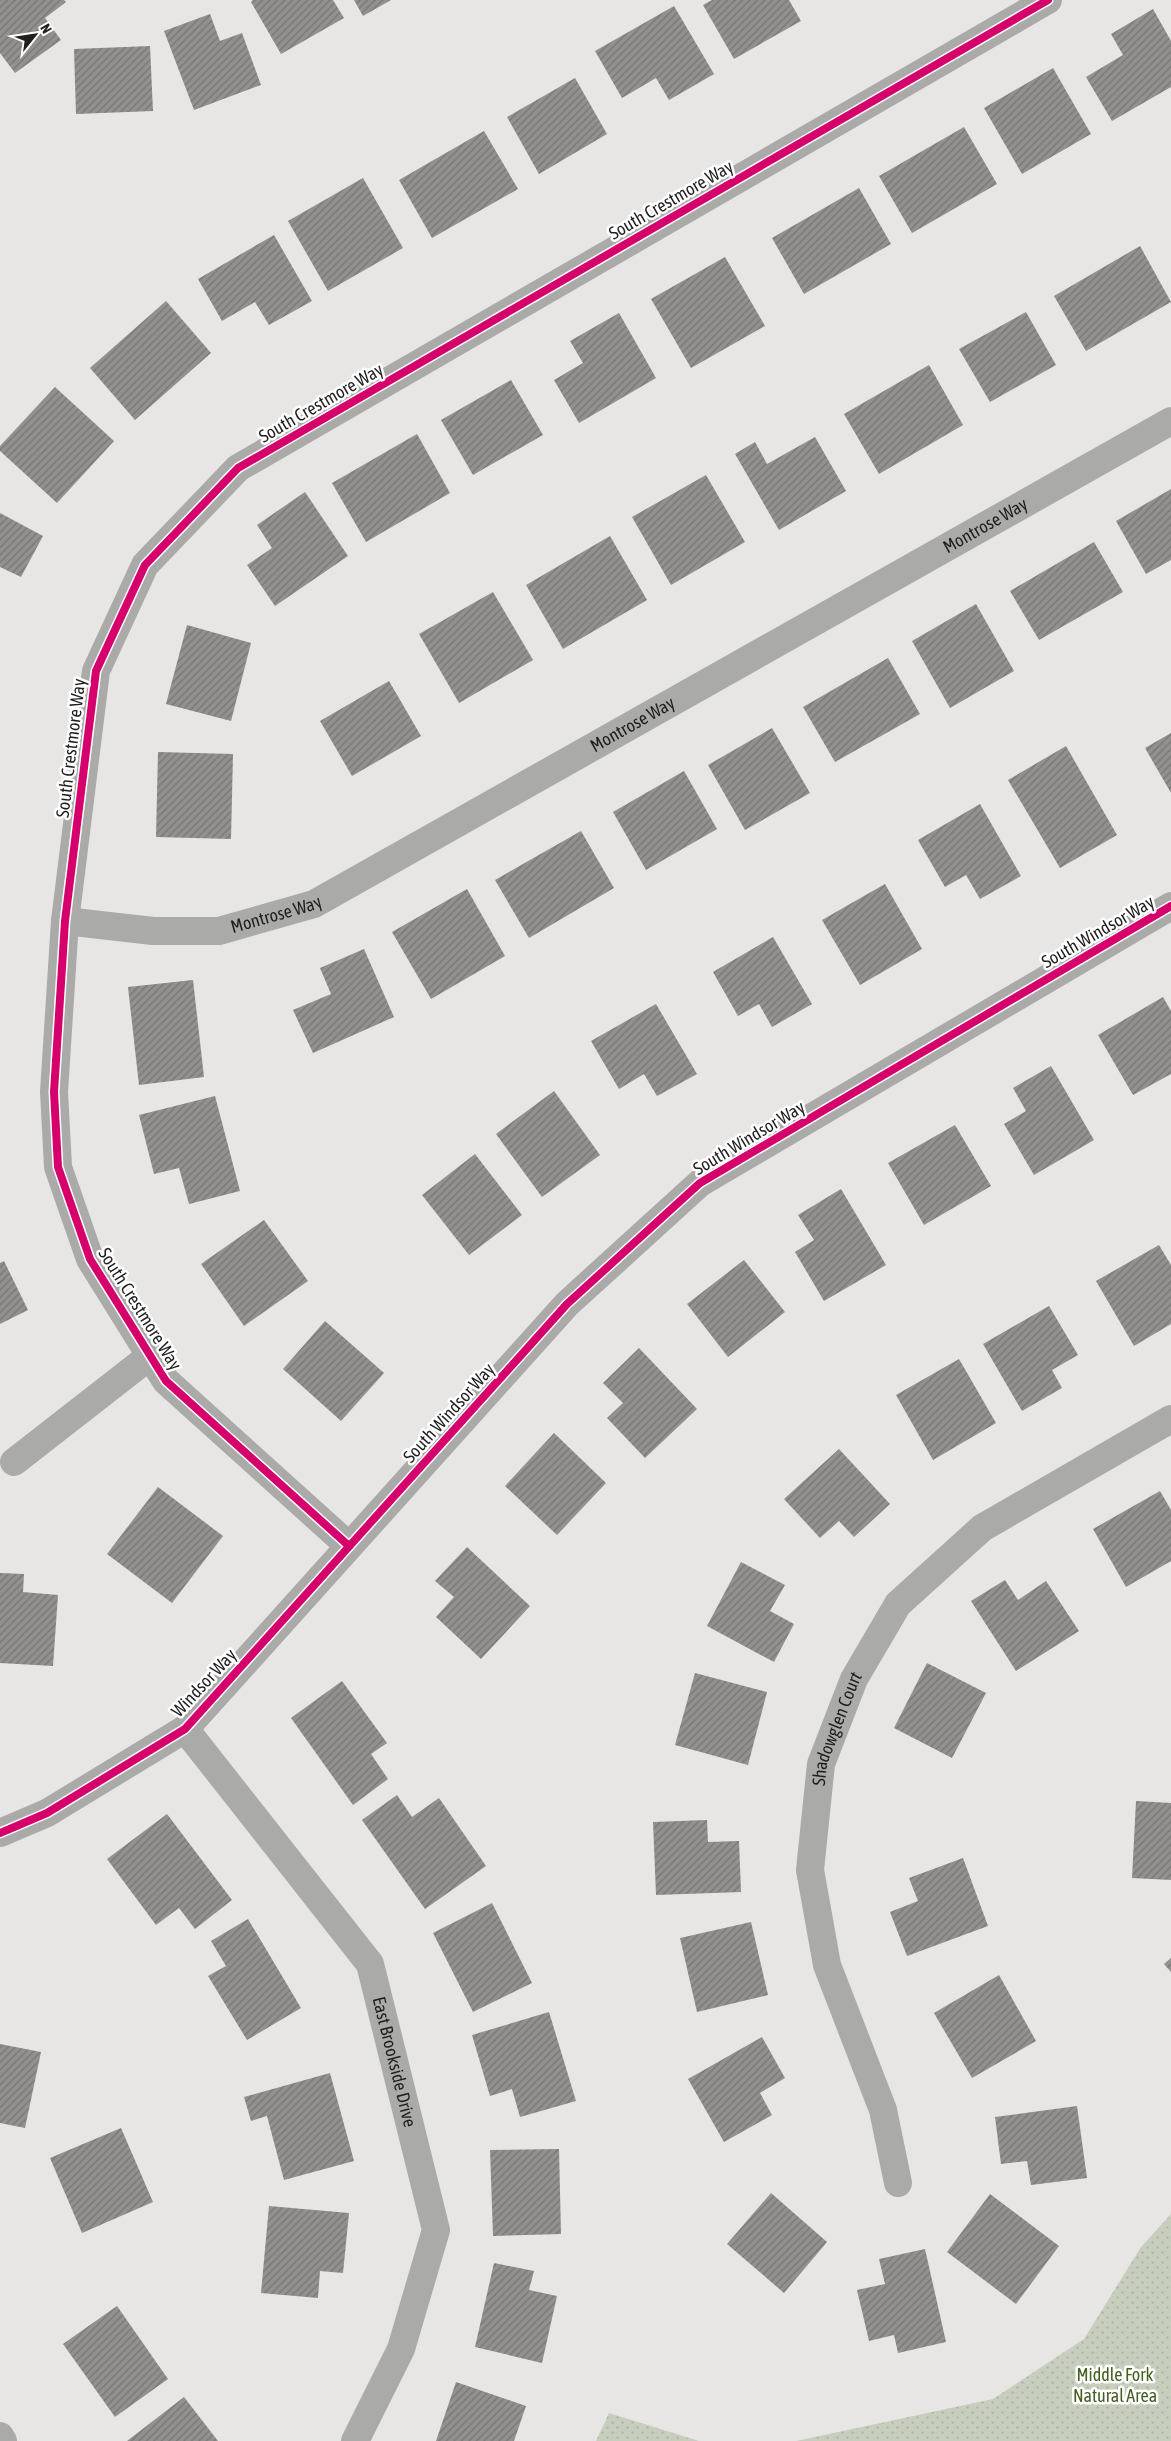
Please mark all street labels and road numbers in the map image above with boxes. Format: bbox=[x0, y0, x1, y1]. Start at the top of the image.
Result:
street label: South Crestmore Way bbox=[605, 156, 737, 244]
street label: South Crestmore Way bbox=[255, 359, 387, 447]
street label: Montrose Way bbox=[939, 493, 1031, 557]
street label: South Crestmore Way bbox=[52, 677, 89, 819]
street label: Montrose Way bbox=[586, 692, 678, 756]
street label: Montrose Way bbox=[228, 891, 325, 937]
street label: South Windsor Way bbox=[1038, 891, 1158, 972]
street label: South Windsor Way bbox=[689, 1096, 808, 1179]
street label: South Crestmore Way bbox=[94, 1244, 186, 1374]
street label: South Windsor Way bbox=[399, 1359, 499, 1467]
street label: Windsor Way bbox=[167, 1644, 240, 1721]
street label: Shadowglen Court bbox=[808, 1668, 866, 1787]
street label: East Brookside Drive bbox=[369, 1995, 421, 2129]

